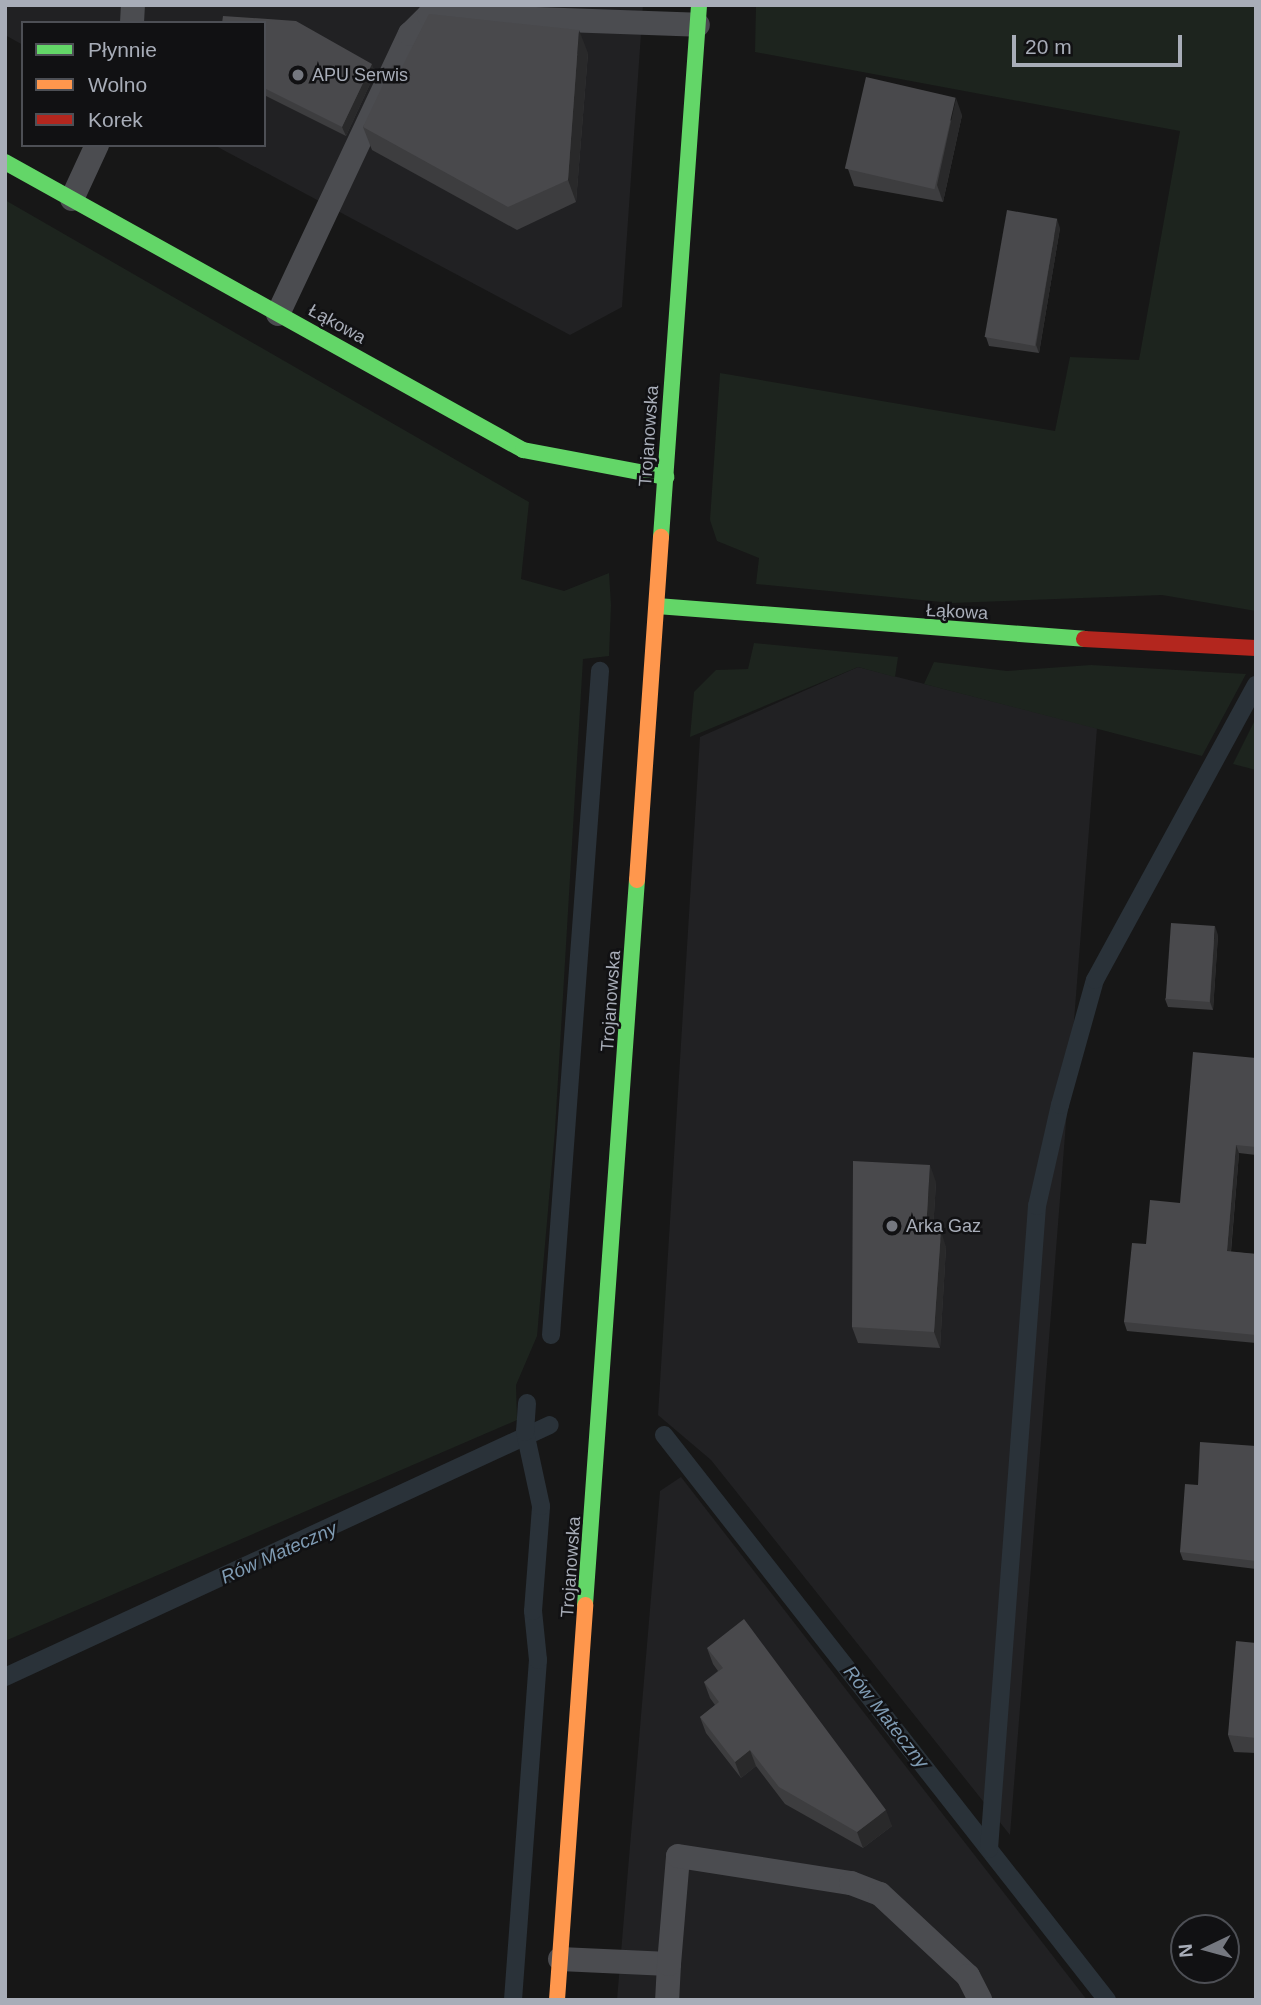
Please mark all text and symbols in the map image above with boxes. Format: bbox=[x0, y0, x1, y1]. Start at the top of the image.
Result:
legend bbox=[21, 21, 266, 147]
scale bar bbox=[1016, 21, 1186, 65]
text: 20 m bbox=[1025, 35, 1072, 58]
text: Płynnie bbox=[88, 38, 157, 61]
place label: APU Serwis bbox=[312, 64, 408, 86]
marker: APU Serwis bbox=[290, 67, 306, 83]
text: Wolno bbox=[88, 73, 147, 96]
text: Korek bbox=[88, 108, 143, 131]
street label: Łąkowa bbox=[305, 300, 369, 348]
street label: Trojanowska bbox=[635, 385, 663, 487]
street label: Łąkowa bbox=[925, 600, 989, 624]
street label: Trojanowska bbox=[597, 950, 625, 1052]
place label: Arka Gaz bbox=[906, 1215, 981, 1237]
marker: Arka Gaz bbox=[884, 1218, 900, 1234]
street label: Trojanowska bbox=[557, 1516, 585, 1618]
water label: Rów Mateczny bbox=[217, 1517, 341, 1589]
water label: Rów Mateczny bbox=[839, 1661, 933, 1773]
north arrow bbox=[1170, 1914, 1240, 1984]
text: N bbox=[1175, 1943, 1197, 1958]

